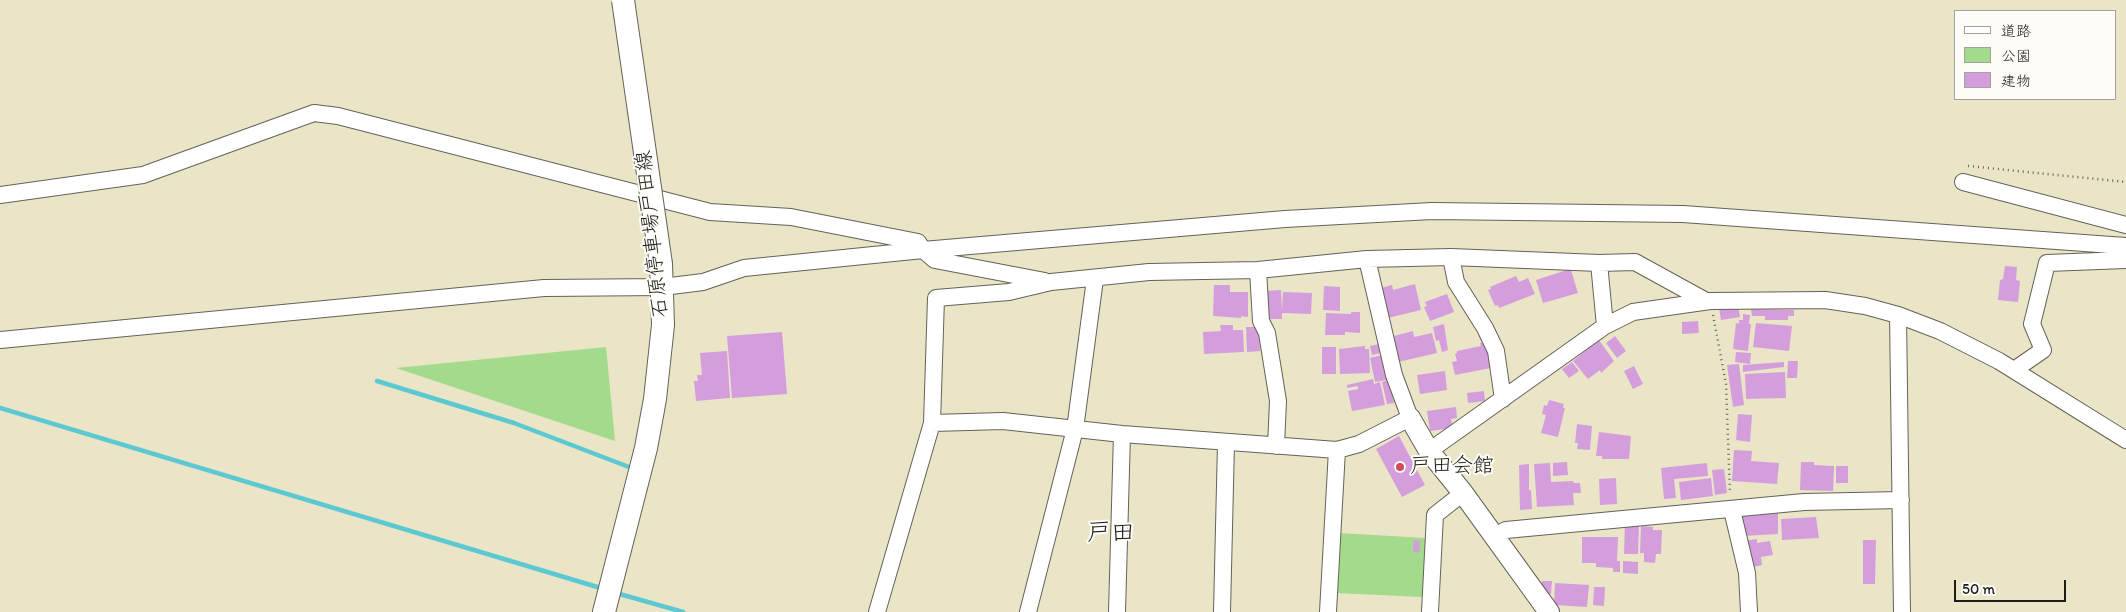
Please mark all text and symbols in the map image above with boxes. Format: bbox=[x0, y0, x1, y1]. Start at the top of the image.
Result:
legend bbox=[1954, 10, 2116, 100]
text: 道路 bbox=[2001, 22, 2031, 40]
text: 公園 bbox=[2001, 47, 2031, 65]
text: 建物 bbox=[2001, 72, 2031, 90]
street label: 石原停車場戸田線 bbox=[632, 149, 674, 319]
place label: 戸田会館 bbox=[1410, 454, 1494, 480]
marker: 戸田会館 bbox=[1394, 461, 1406, 473]
district label: 戸田 bbox=[1087, 520, 1135, 548]
scale bar bbox=[1956, 570, 2068, 602]
text: 50 m bbox=[1962, 580, 1995, 598]

